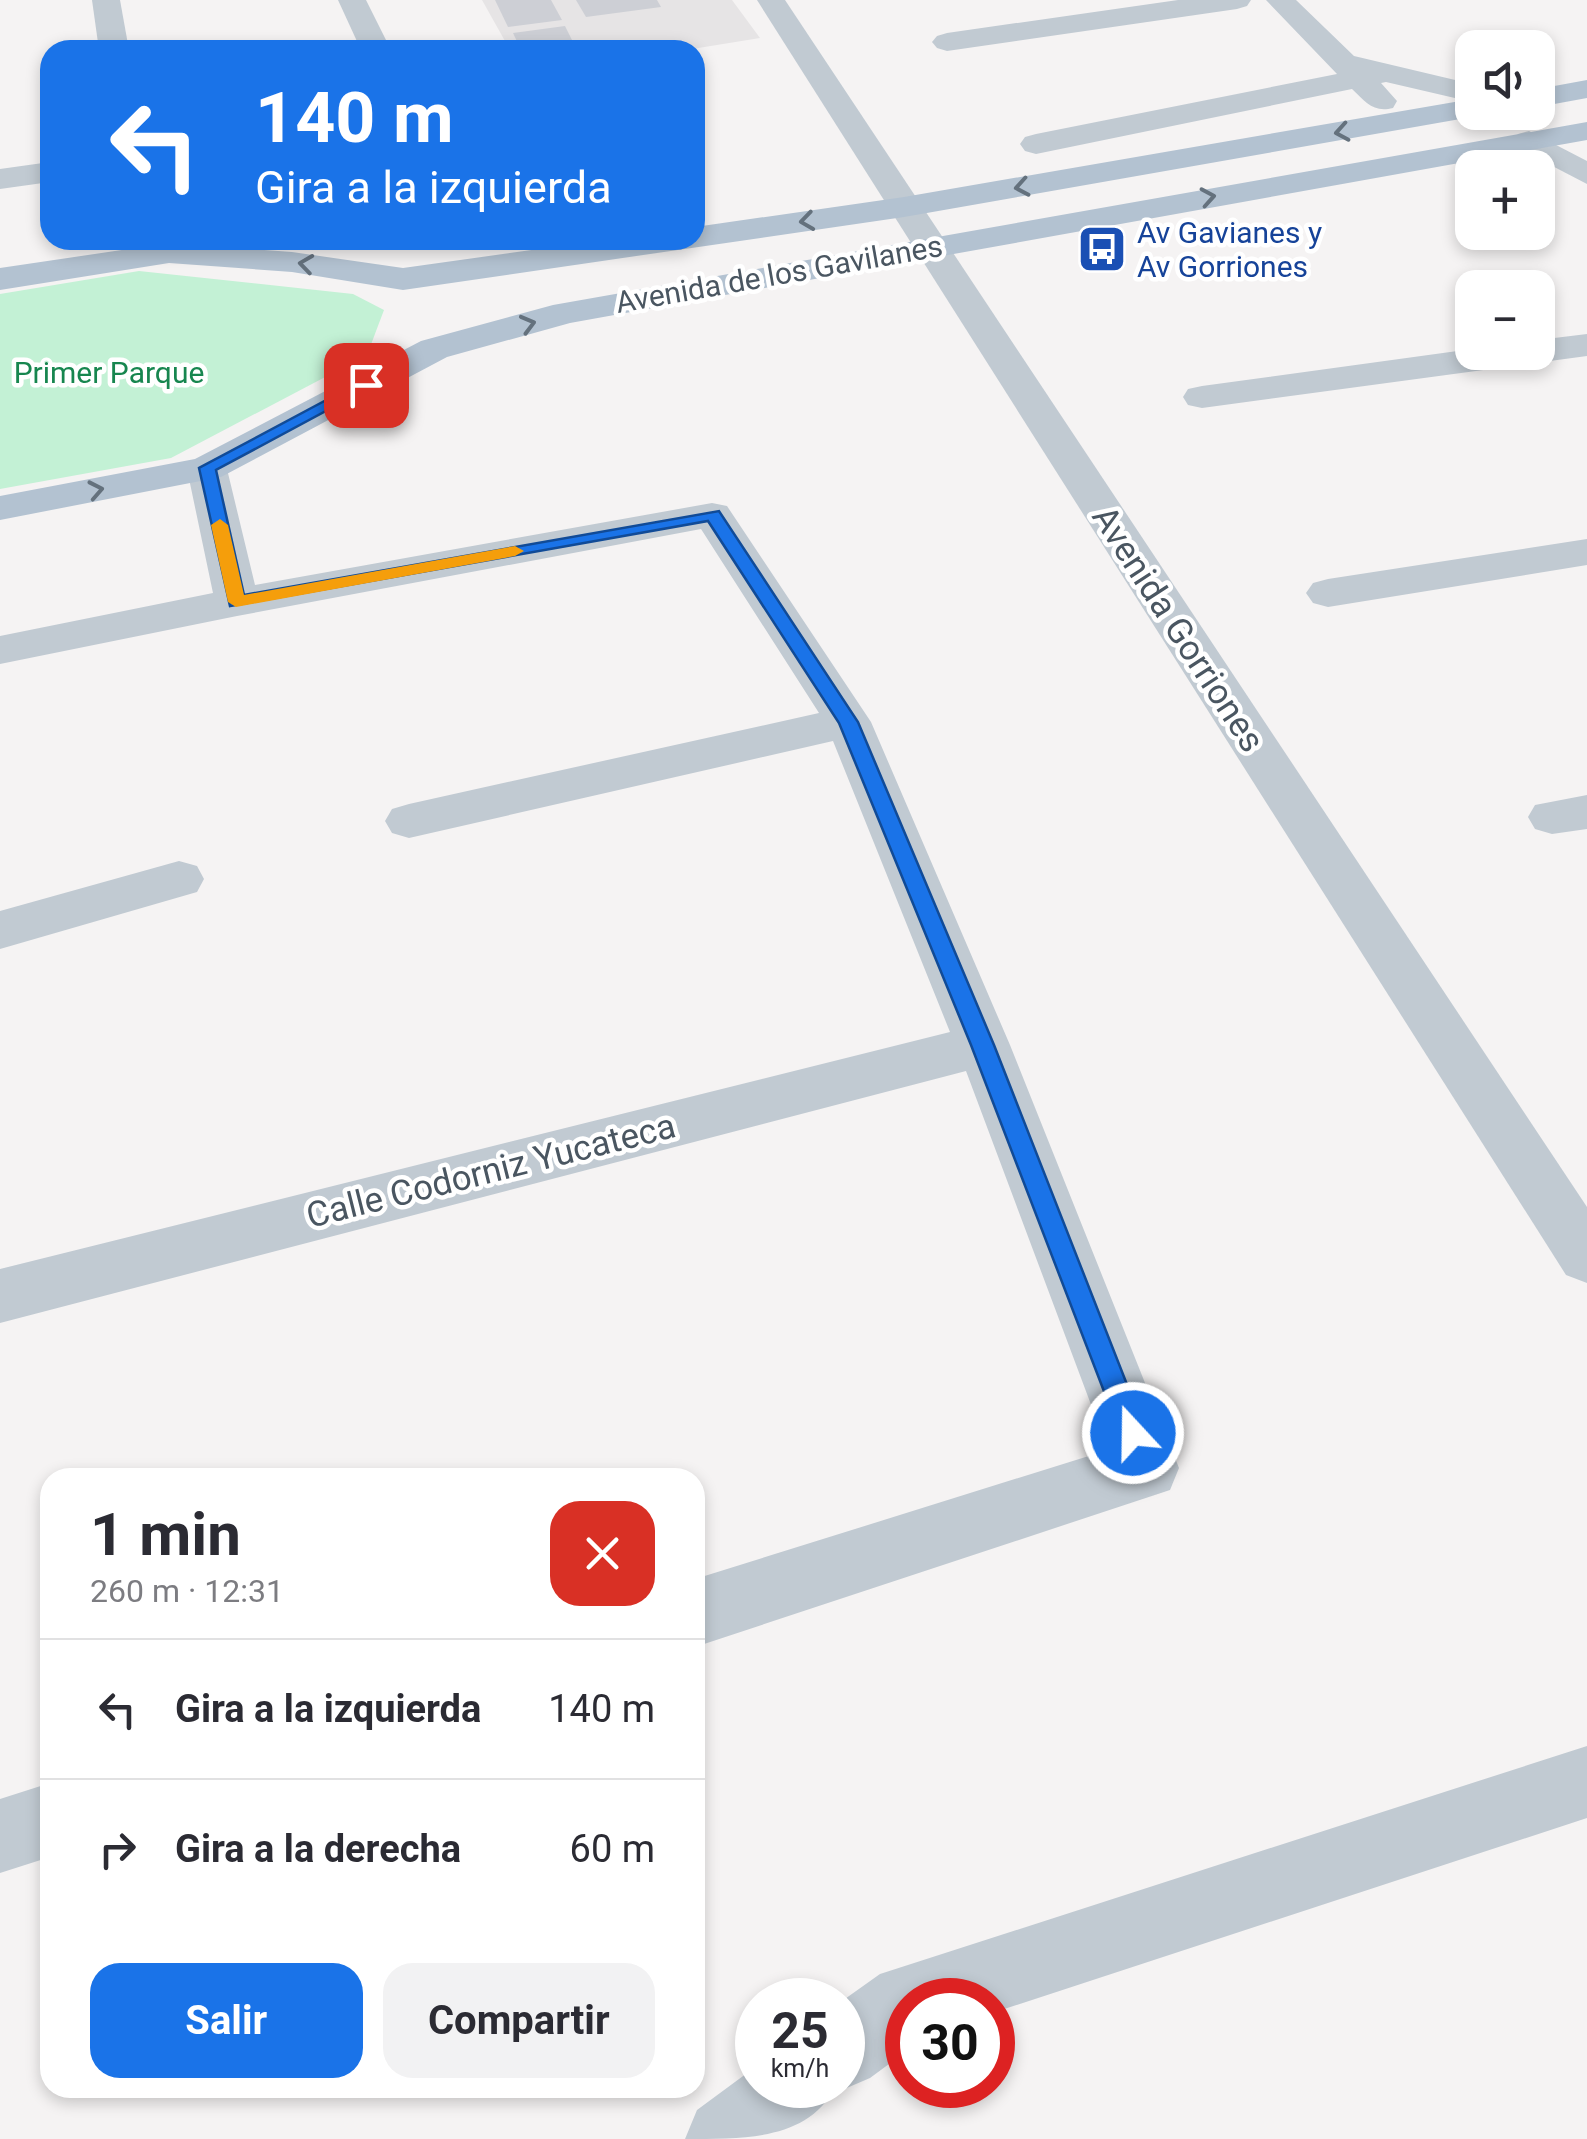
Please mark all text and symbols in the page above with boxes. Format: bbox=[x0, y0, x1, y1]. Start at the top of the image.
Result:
map controls bbox=[1455, 30, 1555, 370]
button: sound bbox=[1455, 30, 1555, 130]
text: 140 m bbox=[255, 77, 454, 159]
icon: left bbox=[90, 80, 220, 210]
one-way arrow bbox=[1334, 121, 1350, 142]
button: + bbox=[1455, 150, 1555, 250]
text: Gira a la izquierda bbox=[255, 161, 612, 214]
one-way arrow bbox=[1014, 176, 1030, 197]
one-way arrow bbox=[1200, 187, 1216, 208]
one-way arrow bbox=[799, 210, 815, 231]
place label: Av Gavianes y Av Gorriones bbox=[1137, 215, 1322, 284]
bus stop icon: Av Gavianes y Av Gorriones bbox=[1076, 223, 1128, 275]
street label: Avenida de los Gavilanes bbox=[613, 228, 945, 320]
one-way arrow bbox=[298, 255, 314, 276]
button: − bbox=[1455, 270, 1555, 370]
one-way arrow bbox=[519, 314, 536, 335]
pin bbox=[324, 343, 409, 428]
park label: Primer Parque bbox=[14, 355, 204, 390]
icon: arrive bbox=[339, 358, 394, 413]
one-way arrow bbox=[87, 480, 104, 501]
street label: Avenida Gorriones bbox=[1083, 499, 1273, 759]
street label: Calle Codorniz Yucateca bbox=[302, 1105, 680, 1237]
position arrow bbox=[1081, 1381, 1185, 1485]
text: 1 min bbox=[90, 1499, 241, 1570]
button: close bbox=[550, 1501, 655, 1606]
text: 260 m · 12:31 bbox=[90, 1572, 284, 1610]
icon: left bbox=[90, 1682, 145, 1737]
text: Gira a la izquierda bbox=[175, 1687, 481, 1731]
text: 140 m bbox=[548, 1687, 655, 1731]
icon: right bbox=[90, 1822, 145, 1877]
text: Gira a la derecha bbox=[175, 1827, 461, 1871]
text: 60 m bbox=[570, 1827, 655, 1871]
button: Salir bbox=[90, 1963, 363, 2078]
button: Compartir bbox=[383, 1963, 655, 2078]
speed limit sign: 30 bbox=[885, 1978, 1015, 2108]
text: 25 bbox=[771, 2002, 829, 2060]
text: km/h bbox=[771, 2054, 829, 2083]

